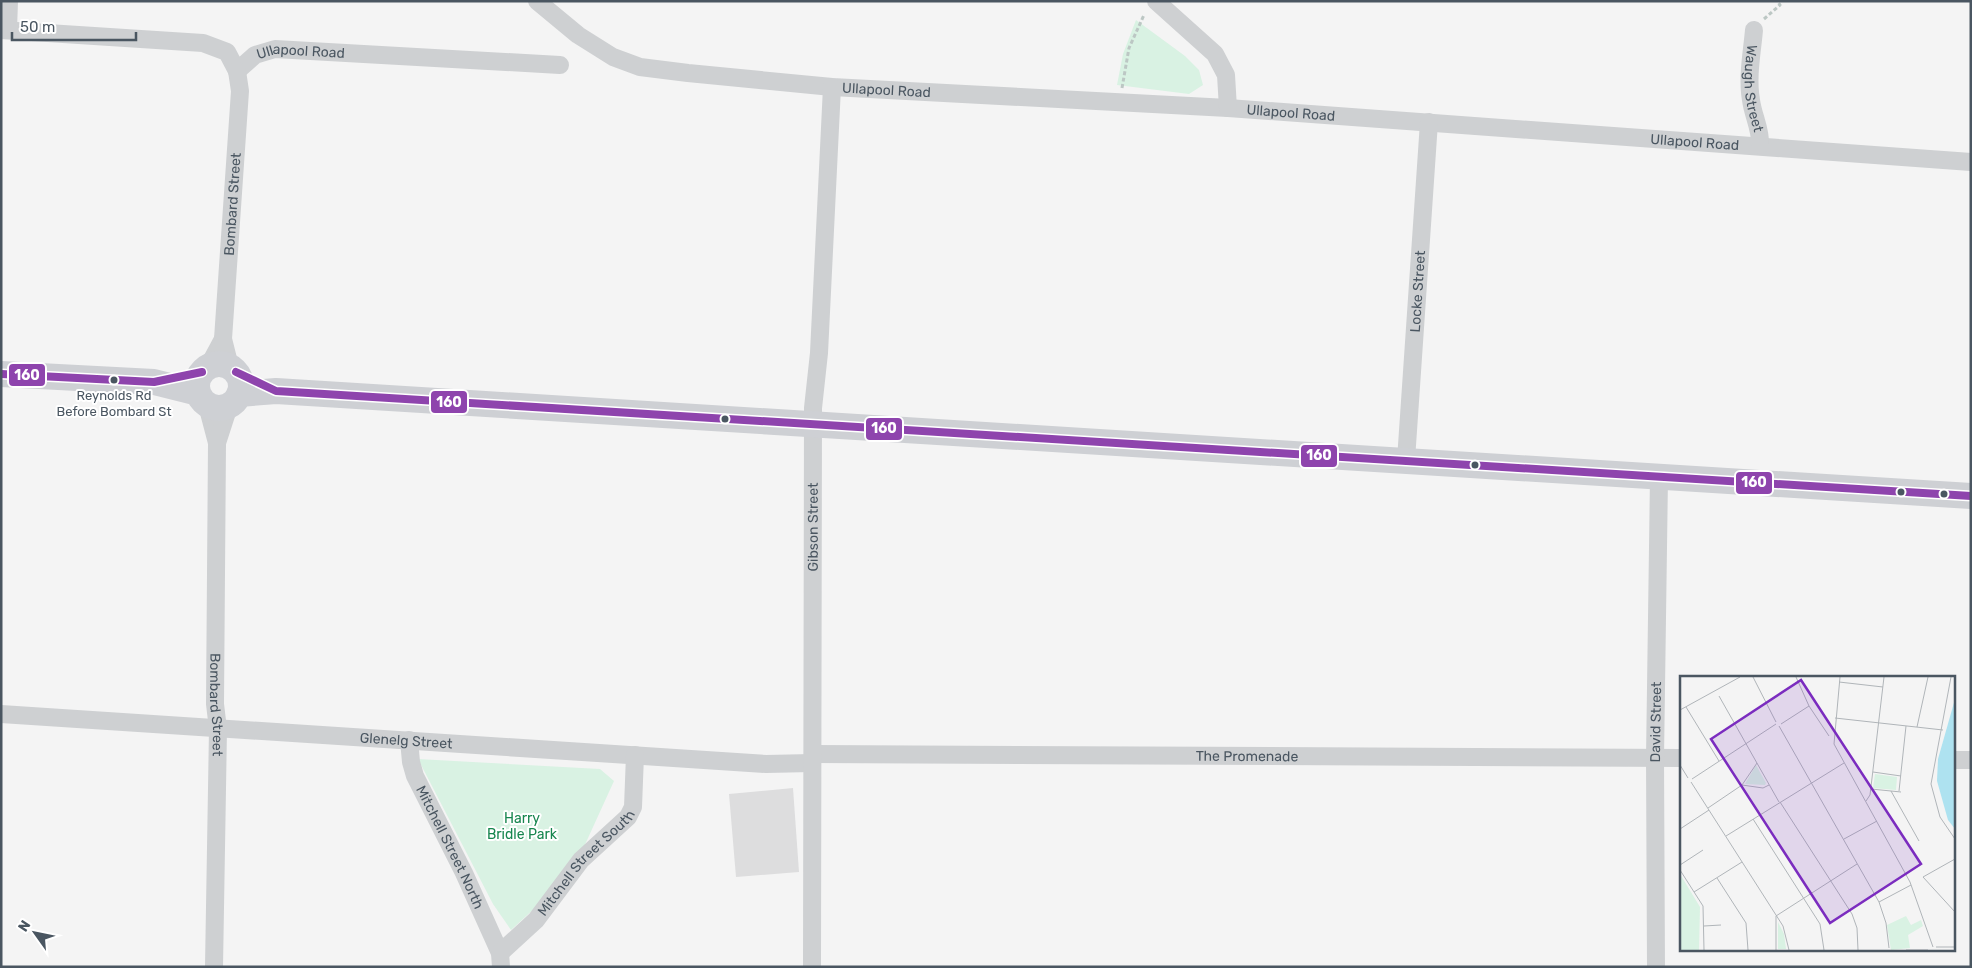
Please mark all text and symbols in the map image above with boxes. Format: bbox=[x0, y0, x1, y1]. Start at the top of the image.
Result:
scale bar bbox=[12, 10, 136, 42]
text: 50 m bbox=[20, 18, 55, 36]
street label: Ullapool Road bbox=[255, 41, 345, 63]
street label: Waugh Street bbox=[1740, 44, 1767, 134]
street label: Ullapool Road bbox=[842, 80, 931, 101]
street label: Ullapool Road bbox=[1246, 101, 1336, 125]
street label: Ullapool Road bbox=[1650, 131, 1740, 154]
street label: Bombard Street bbox=[221, 152, 245, 256]
street label: Locke Street bbox=[1407, 249, 1429, 333]
line badge: 160 bbox=[8, 363, 46, 387]
text: 160 bbox=[14, 367, 40, 384]
marker: Reynolds Rd Before Bombard St bbox=[109, 375, 119, 385]
place label: Reynolds Rd Before Bombard St bbox=[56, 388, 172, 419]
line badge: 160 bbox=[430, 390, 468, 414]
text: 160 bbox=[436, 394, 462, 411]
unlabelled marker bbox=[720, 414, 730, 424]
line badge: 160 bbox=[865, 417, 903, 441]
text: 160 bbox=[871, 420, 897, 437]
line badge: 160 bbox=[1300, 444, 1338, 468]
text: 160 bbox=[1306, 447, 1332, 464]
unlabelled marker bbox=[1470, 460, 1480, 470]
line badge: 160 bbox=[1735, 471, 1773, 495]
text: 160 bbox=[1741, 474, 1767, 491]
street label: Gibson Street bbox=[805, 482, 822, 571]
unlabelled marker bbox=[1896, 487, 1906, 497]
unlabelled marker bbox=[1939, 489, 1949, 499]
street label: Bombard Street bbox=[206, 653, 226, 757]
inset map bbox=[1680, 676, 1954, 950]
street label: David Street bbox=[1647, 681, 1665, 762]
street label: Glenelg Street bbox=[359, 729, 453, 753]
street label: The Promenade bbox=[1196, 748, 1298, 765]
street label: Mitchell Street North bbox=[412, 783, 487, 912]
street label: Mitchell Street South bbox=[534, 808, 639, 919]
park label: Harry Bridle Park bbox=[487, 810, 558, 843]
north arrow bbox=[10, 908, 60, 958]
text: N bbox=[15, 917, 34, 935]

